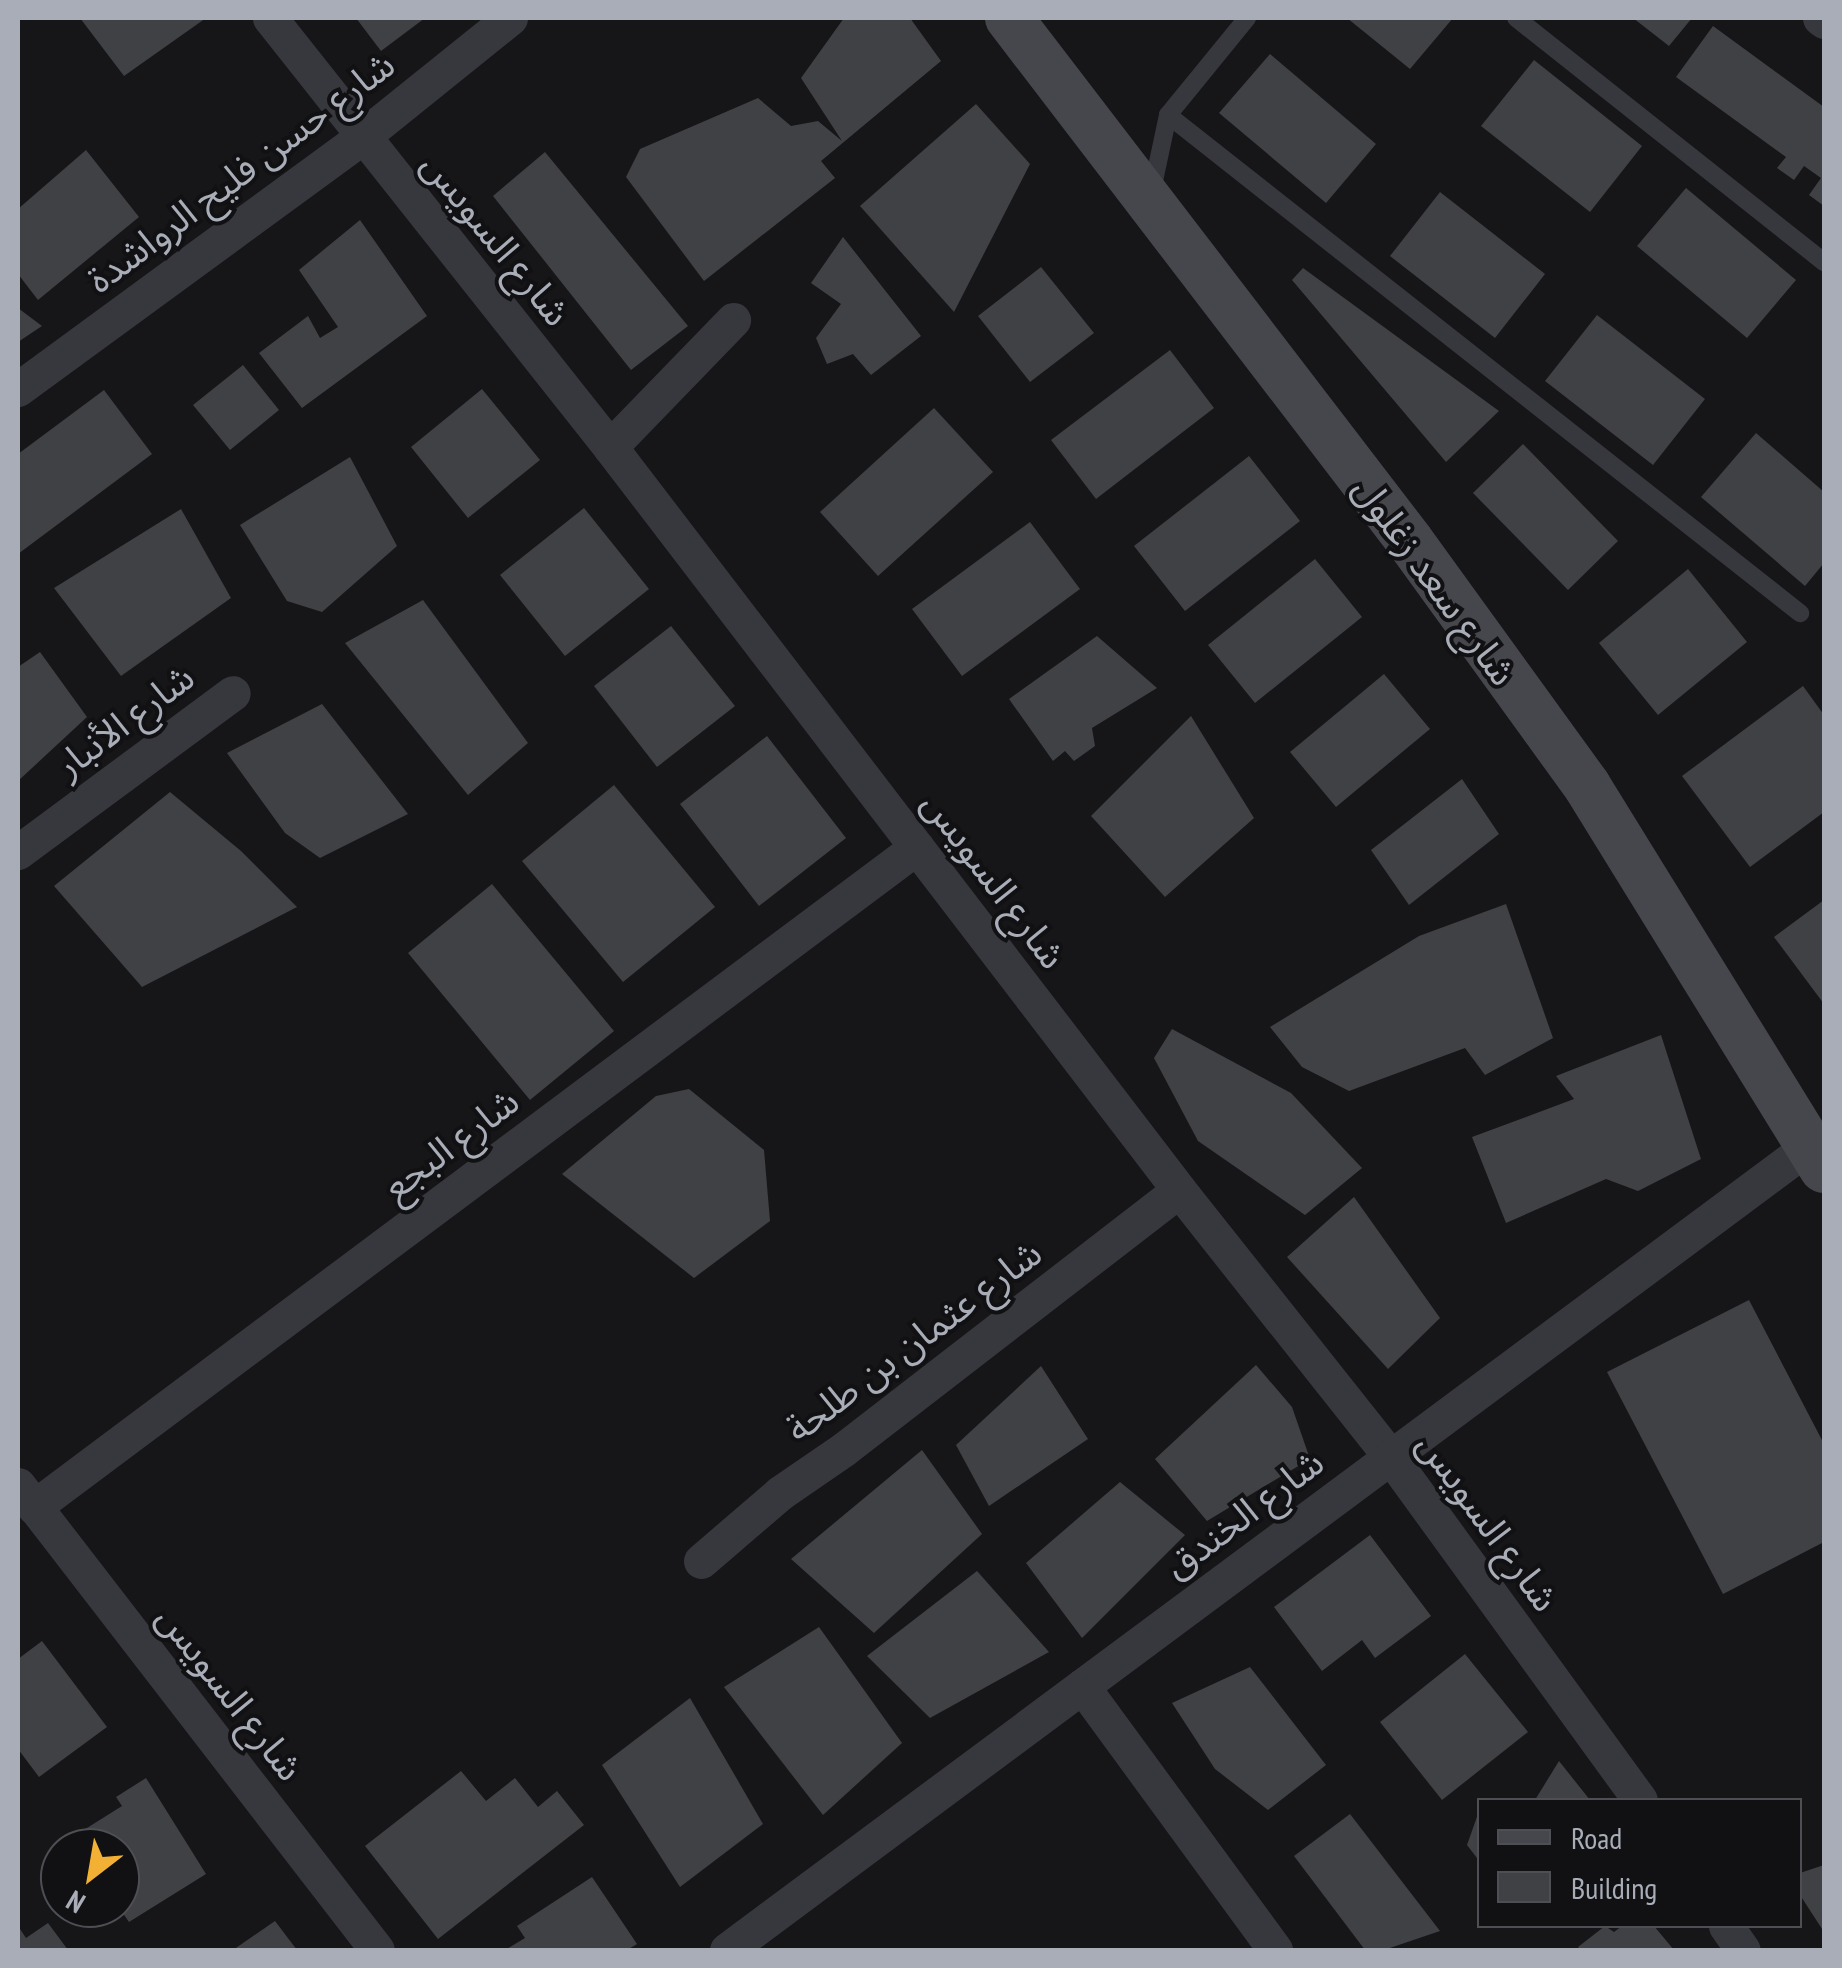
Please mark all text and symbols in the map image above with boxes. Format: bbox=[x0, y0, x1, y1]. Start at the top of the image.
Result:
street label: شارع حسن فليح الرواشدة bbox=[77, 40, 403, 302]
street label: شارع السويس bbox=[413, 142, 581, 334]
street label: شارع سعد زغلول bbox=[1345, 466, 1527, 694]
street label: شارع الأنبار bbox=[46, 653, 202, 787]
street label: شارع السويس bbox=[913, 781, 1077, 977]
street label: شارع البجع bbox=[373, 1077, 527, 1209]
street label: شارع عثمان بن طلحة bbox=[776, 1229, 1050, 1451]
street label: شارع السويس bbox=[1409, 1422, 1569, 1620]
street label: شارع الخندق bbox=[1154, 1438, 1332, 1588]
street label: شارع السويس bbox=[148, 1595, 314, 1789]
legend bbox=[1477, 1798, 1802, 1928]
text: Road bbox=[1571, 1818, 1622, 1857]
north arrow bbox=[40, 1828, 140, 1928]
text: Building bbox=[1571, 1868, 1657, 1907]
text: N bbox=[59, 1883, 91, 1922]

